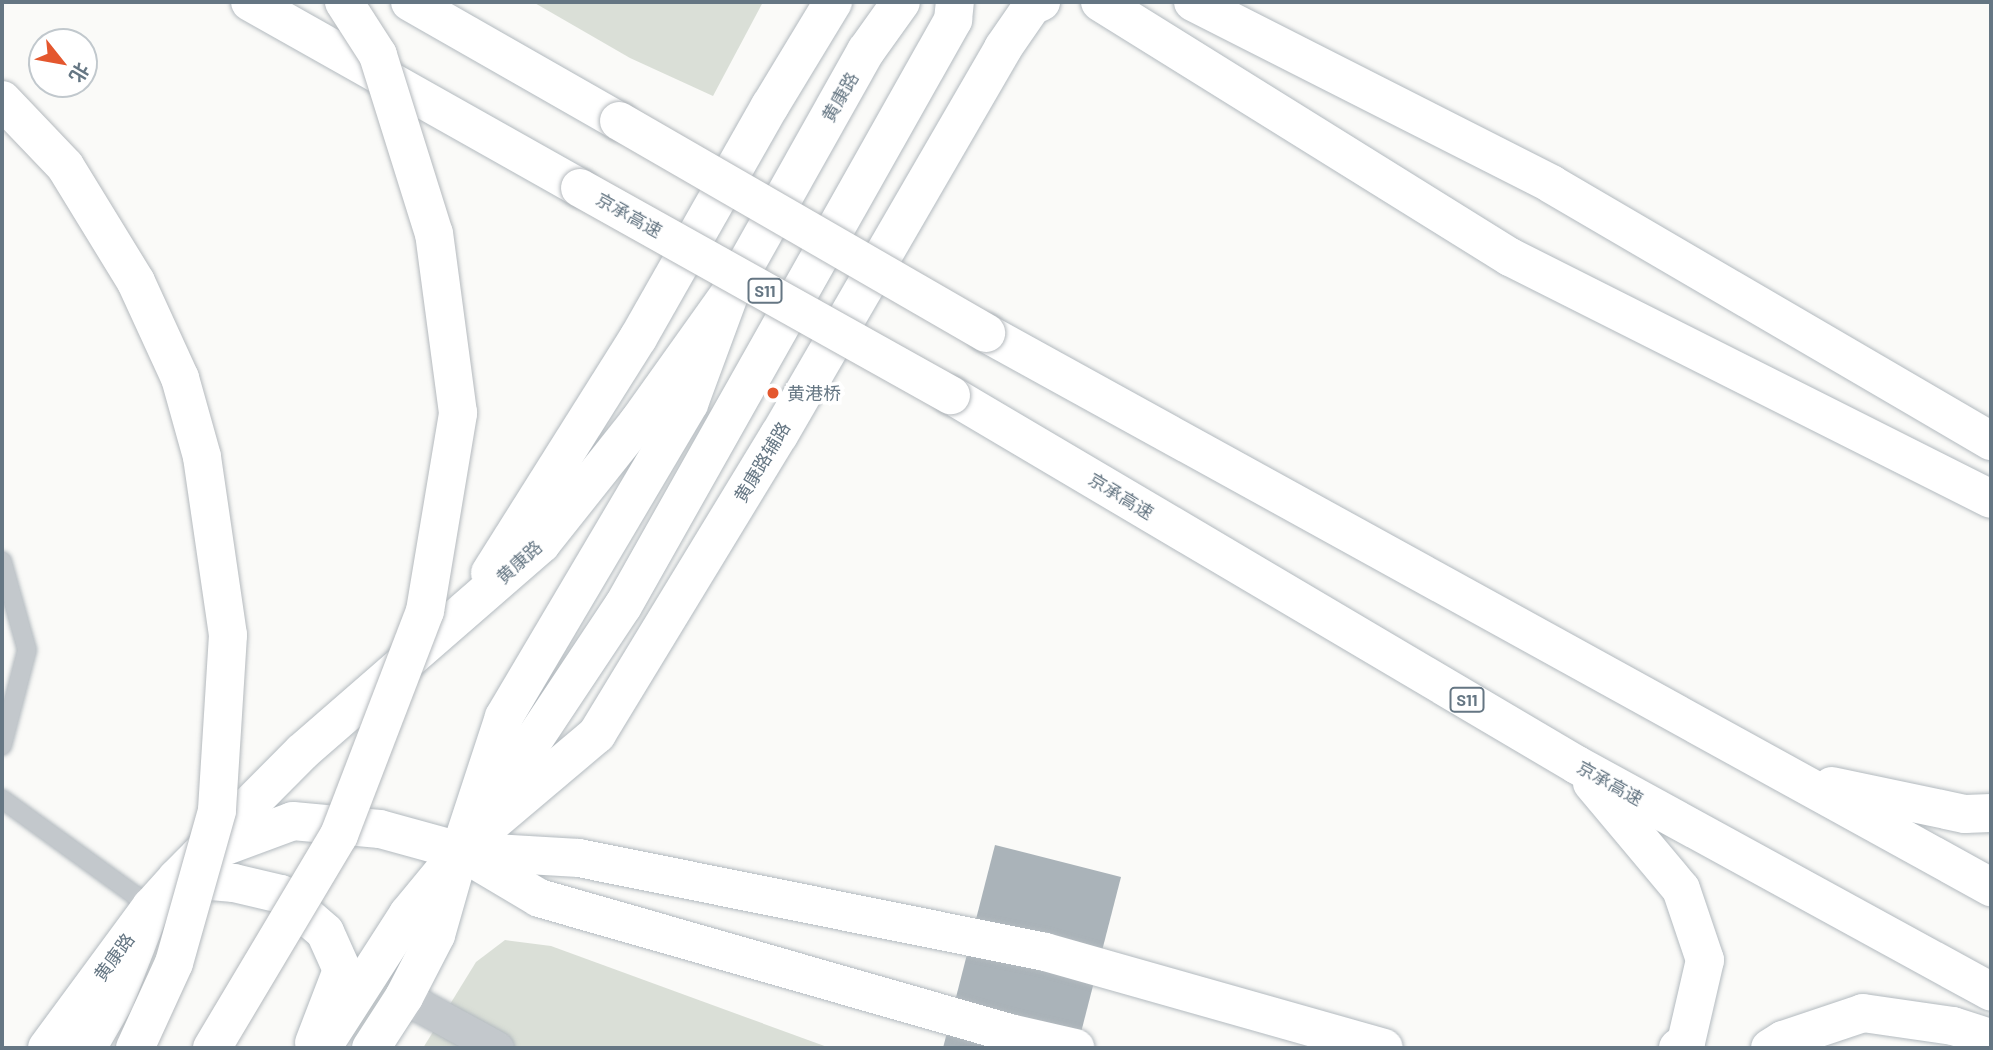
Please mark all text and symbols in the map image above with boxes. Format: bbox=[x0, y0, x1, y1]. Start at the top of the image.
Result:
north arrow bbox=[28, 28, 98, 98]
text: 北 bbox=[65, 59, 94, 87]
street label: 黄康路 bbox=[817, 68, 863, 126]
street label: 京承高速 bbox=[592, 188, 666, 242]
road number: S11 bbox=[748, 278, 782, 304]
place label: 黄港桥 bbox=[787, 382, 841, 404]
marker: 黄港桥 bbox=[765, 385, 781, 401]
street label: 黄康路辅路 bbox=[730, 418, 794, 506]
street label: 京承高速 bbox=[1085, 468, 1157, 524]
street label: 黄康路 bbox=[492, 536, 546, 588]
road number: S11 bbox=[1450, 688, 1484, 712]
street label: 京承高速 bbox=[1573, 756, 1647, 810]
street label: 黄康路 bbox=[89, 929, 139, 985]

